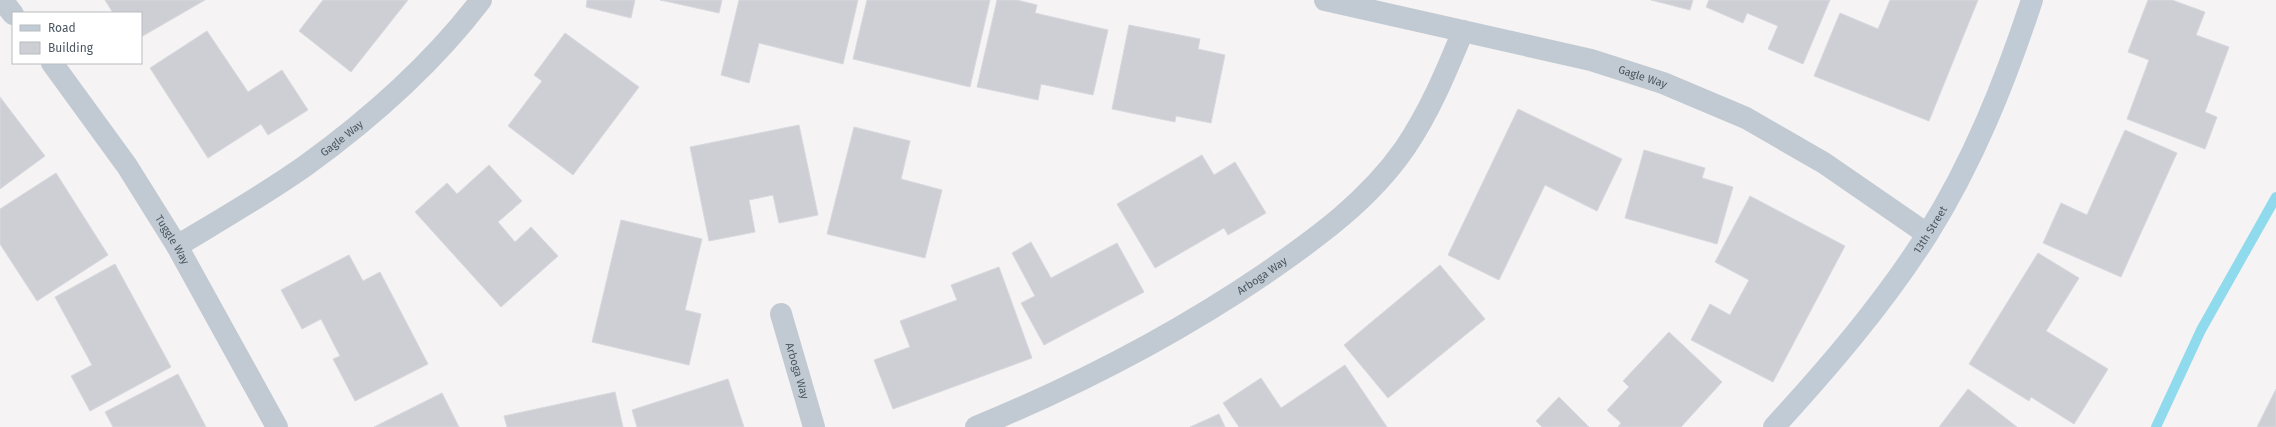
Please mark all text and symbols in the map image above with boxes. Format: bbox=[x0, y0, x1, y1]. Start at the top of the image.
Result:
legend bbox=[12, 12, 142, 64]
text: Road bbox=[48, 21, 76, 35]
text: Building bbox=[48, 41, 94, 55]
street label: Gagle Way bbox=[1617, 63, 1670, 91]
street label: Gagle Way bbox=[318, 117, 366, 159]
street label: 13th Street bbox=[1910, 203, 1950, 256]
street label: Tuggle Way bbox=[153, 213, 193, 267]
street label: Arboga Way bbox=[1234, 254, 1290, 297]
street label: Arboga Way bbox=[783, 341, 812, 401]

